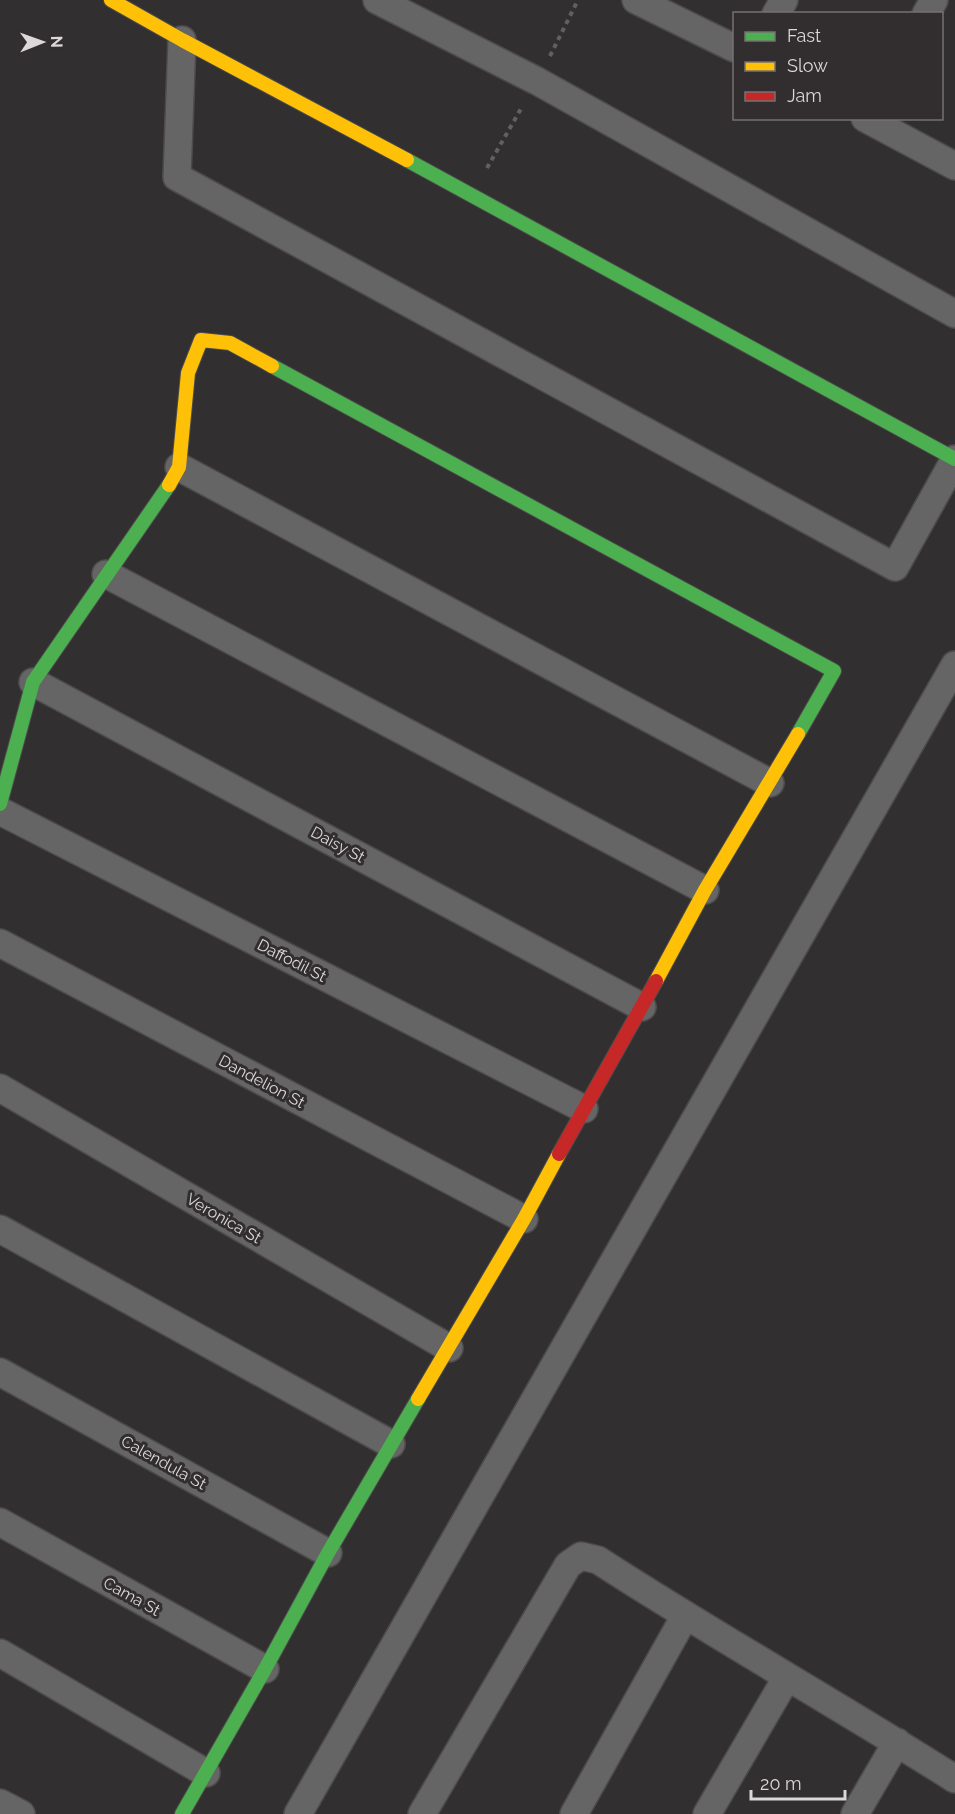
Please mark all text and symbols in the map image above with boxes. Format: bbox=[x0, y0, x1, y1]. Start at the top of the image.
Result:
north arrow bbox=[12, 12, 72, 72]
legend bbox=[733, 12, 943, 120]
text: Fast bbox=[787, 25, 821, 46]
text: N bbox=[47, 35, 66, 48]
text: Slow bbox=[787, 55, 828, 76]
text: Jam bbox=[787, 85, 822, 106]
street label: Daisy St bbox=[308, 822, 369, 867]
street label: Daffodil St bbox=[254, 935, 330, 986]
street label: Dandelion St bbox=[216, 1051, 308, 1112]
street label: Veronica St bbox=[183, 1189, 265, 1248]
street label: Calendula St bbox=[118, 1431, 210, 1494]
street label: Cama St bbox=[100, 1573, 164, 1620]
scale bar bbox=[751, 1763, 846, 1801]
text: 20 m bbox=[760, 1773, 802, 1794]

